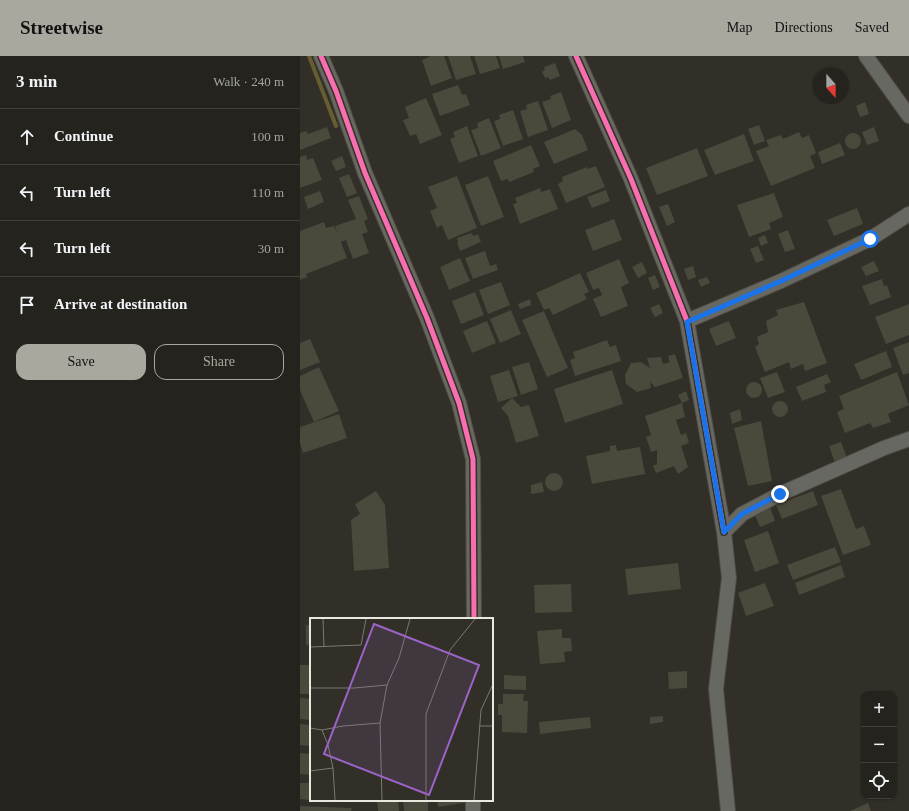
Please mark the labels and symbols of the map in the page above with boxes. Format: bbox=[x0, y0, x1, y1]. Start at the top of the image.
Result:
north arrow bbox=[813, 68, 849, 104]
route start bbox=[861, 230, 879, 248]
route end bbox=[771, 485, 789, 503]
inset map bbox=[310, 618, 493, 801]

